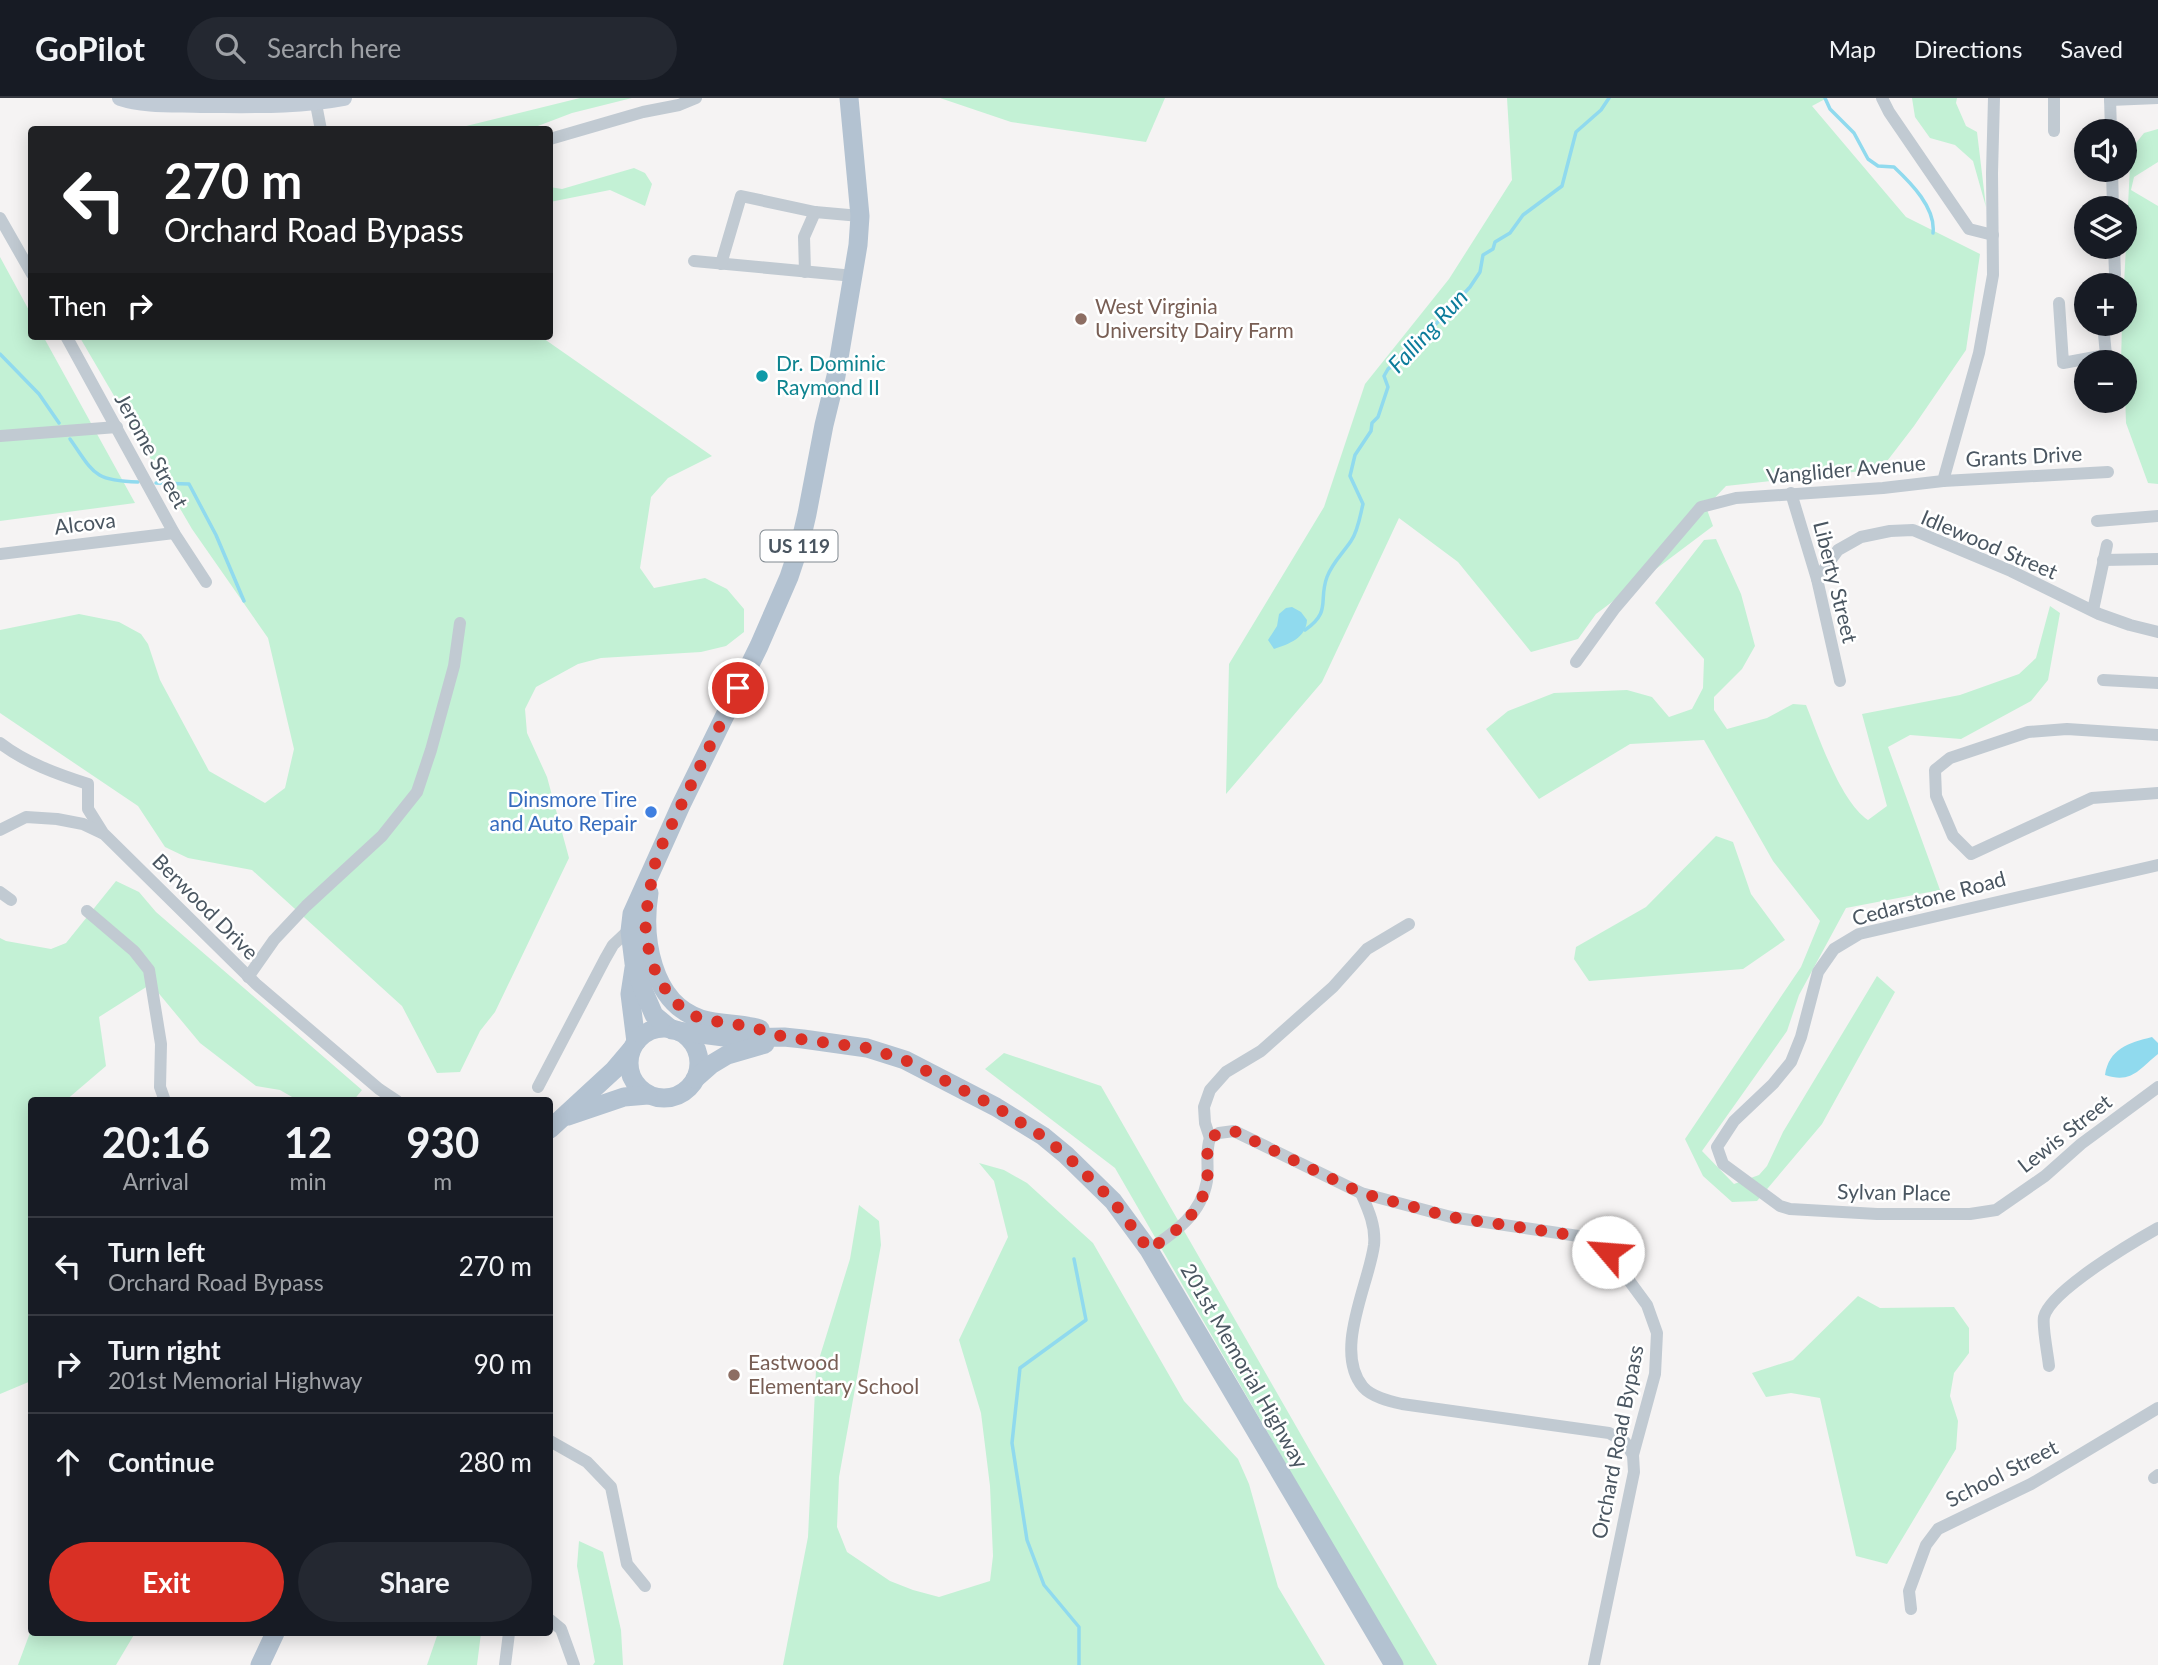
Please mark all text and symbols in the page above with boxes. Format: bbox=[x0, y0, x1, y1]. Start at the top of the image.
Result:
search box bbox=[187, 17, 677, 80]
text: GoPilot bbox=[35, 28, 145, 68]
icon: search bbox=[211, 29, 249, 67]
text: Search here bbox=[267, 32, 401, 64]
text: Map bbox=[1829, 34, 1876, 63]
text: Directions bbox=[1914, 34, 2022, 63]
text: Saved bbox=[2060, 34, 2123, 63]
map controls bbox=[2074, 119, 2137, 413]
button: sound bbox=[2074, 119, 2137, 182]
text: 270 m bbox=[164, 151, 302, 209]
icon: left bbox=[49, 154, 140, 245]
button: layers bbox=[2074, 196, 2137, 259]
text: Orchard Road Bypass bbox=[164, 210, 464, 249]
button: + bbox=[2074, 273, 2137, 336]
water label: Falling Run bbox=[1381, 283, 1473, 378]
icon: right bbox=[121, 287, 159, 325]
text: Then bbox=[49, 290, 107, 322]
place label: West Virginia University Dairy Farm bbox=[1095, 293, 1294, 342]
marker: West Virginia University Dairy Farm bbox=[1073, 311, 1089, 327]
place label: Dr. Dominic Raymond II bbox=[776, 350, 886, 399]
button: − bbox=[2074, 350, 2137, 413]
marker: Dr. Dominic Raymond II bbox=[754, 368, 770, 384]
street label: Jerome Street bbox=[110, 388, 194, 513]
street label: Grants Drive bbox=[1965, 440, 2083, 471]
street label: Vanglider Avenue bbox=[1765, 449, 1927, 488]
street label: Idlewood Street bbox=[1918, 504, 2062, 584]
street label: Alcova bbox=[53, 506, 117, 539]
street label: Liberty Street bbox=[1809, 518, 1864, 646]
road number: US 119 bbox=[760, 530, 838, 561]
pin bbox=[708, 658, 768, 718]
icon: arrive bbox=[719, 669, 757, 707]
place label: Dinsmore Tire and Auto Repair bbox=[490, 786, 637, 835]
marker: Dinsmore Tire and Auto Repair bbox=[643, 804, 659, 820]
street label: Berwood Drive bbox=[148, 848, 264, 964]
street label: Cedarstone Road bbox=[1849, 865, 2008, 930]
street label: Lewis Street bbox=[2012, 1088, 2116, 1177]
text: 20:16 bbox=[102, 1117, 210, 1167]
text: 12 bbox=[284, 1117, 332, 1167]
text: 930 bbox=[406, 1117, 479, 1167]
text: Arrival bbox=[123, 1167, 189, 1195]
text: min bbox=[289, 1167, 327, 1195]
text: m bbox=[433, 1167, 452, 1195]
street label: Sylvan Place bbox=[1837, 1178, 1951, 1205]
position arrow bbox=[1571, 1215, 1645, 1289]
text: Turn left bbox=[108, 1236, 205, 1268]
icon: left bbox=[49, 1247, 87, 1285]
text: 270 m bbox=[459, 1250, 532, 1282]
street label: 201st Memorial Highway bbox=[1176, 1258, 1314, 1472]
text: Orchard Road Bypass bbox=[108, 1268, 324, 1296]
text: Turn right bbox=[108, 1334, 221, 1366]
street label: Orchard Road Bypass bbox=[1585, 1343, 1648, 1541]
icon: right bbox=[49, 1345, 87, 1383]
text: 90 m bbox=[474, 1348, 532, 1380]
place label: Eastwood Elementary School bbox=[748, 1349, 919, 1398]
text: 201st Memorial Highway bbox=[108, 1366, 362, 1394]
marker: Eastwood Elementary School bbox=[726, 1367, 742, 1383]
street label: School Street bbox=[1941, 1434, 2062, 1512]
icon: ahead bbox=[49, 1443, 87, 1481]
text: Continue bbox=[108, 1446, 214, 1478]
text: 280 m bbox=[459, 1446, 532, 1478]
button: Exit bbox=[49, 1542, 284, 1622]
button: Share bbox=[298, 1542, 532, 1622]

